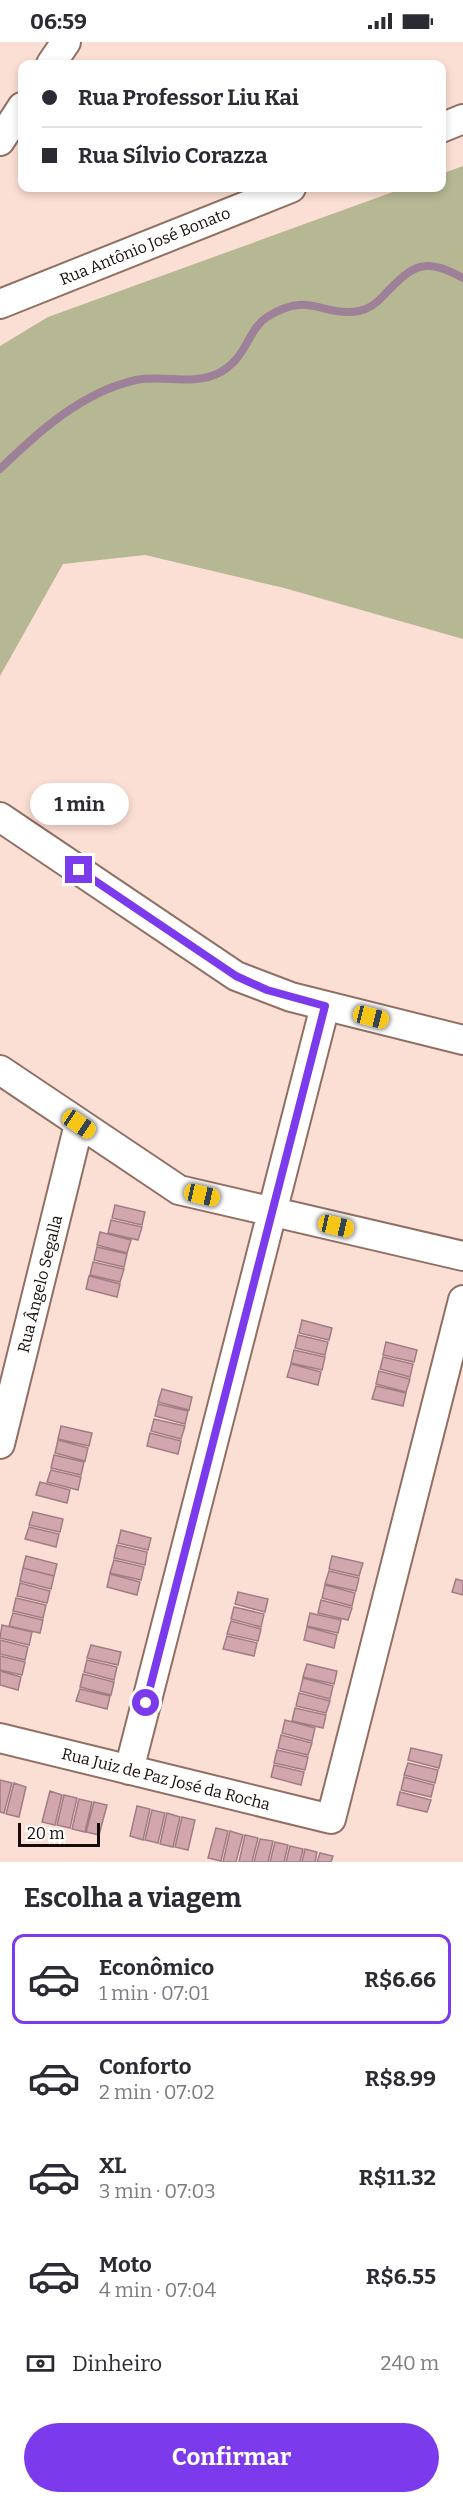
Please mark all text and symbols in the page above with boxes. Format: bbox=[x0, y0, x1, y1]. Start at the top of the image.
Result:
text: 06:59 bbox=[30, 8, 87, 35]
text: Rua Professor Liu Kai bbox=[78, 84, 299, 111]
text: Rua Sílvio Corazza bbox=[78, 142, 268, 169]
street label: Rua Antônio José Bonato bbox=[57, 203, 233, 289]
callout: 1 min bbox=[29, 783, 128, 825]
text: 1 min bbox=[54, 792, 105, 816]
route end bbox=[65, 856, 92, 883]
car bbox=[351, 1004, 391, 1030]
car bbox=[59, 1106, 99, 1142]
car bbox=[182, 1182, 222, 1208]
street label: Rua Ângelo Segalla bbox=[13, 1213, 66, 1355]
car bbox=[316, 1213, 356, 1239]
route start bbox=[132, 1689, 159, 1716]
street label: Rua Juiz de Paz José da Rocha bbox=[60, 1744, 272, 1814]
scale bar bbox=[18, 1820, 100, 1848]
text: 20 m bbox=[27, 1824, 64, 1843]
text: Escolha a viagem bbox=[24, 1882, 242, 1914]
icon: car bbox=[27, 1952, 81, 2006]
text: Econômico bbox=[99, 1954, 214, 1981]
text: R$6.66 bbox=[364, 1966, 436, 1993]
text: 1 min · 07:01 bbox=[99, 1981, 209, 2005]
icon: car bbox=[27, 2051, 81, 2105]
text: Conforto bbox=[99, 2053, 191, 2080]
text: R$8.99 bbox=[365, 2065, 436, 2092]
text: 2 min · 07:02 bbox=[99, 2080, 215, 2104]
icon: car bbox=[27, 2150, 81, 2204]
text: XL bbox=[99, 2152, 126, 2179]
text: R$11.32 bbox=[359, 2164, 436, 2191]
text: 3 min · 07:03 bbox=[99, 2179, 216, 2203]
icon: car bbox=[27, 2249, 81, 2303]
text: Moto bbox=[99, 2251, 152, 2278]
text: R$6.55 bbox=[366, 2263, 436, 2290]
text: 4 min · 07:04 bbox=[99, 2278, 216, 2302]
icon: cash bbox=[24, 2347, 57, 2380]
text: Dinheiro bbox=[72, 2350, 162, 2377]
text: 240 m bbox=[381, 2351, 439, 2375]
button: Confirmar bbox=[24, 2423, 439, 2492]

